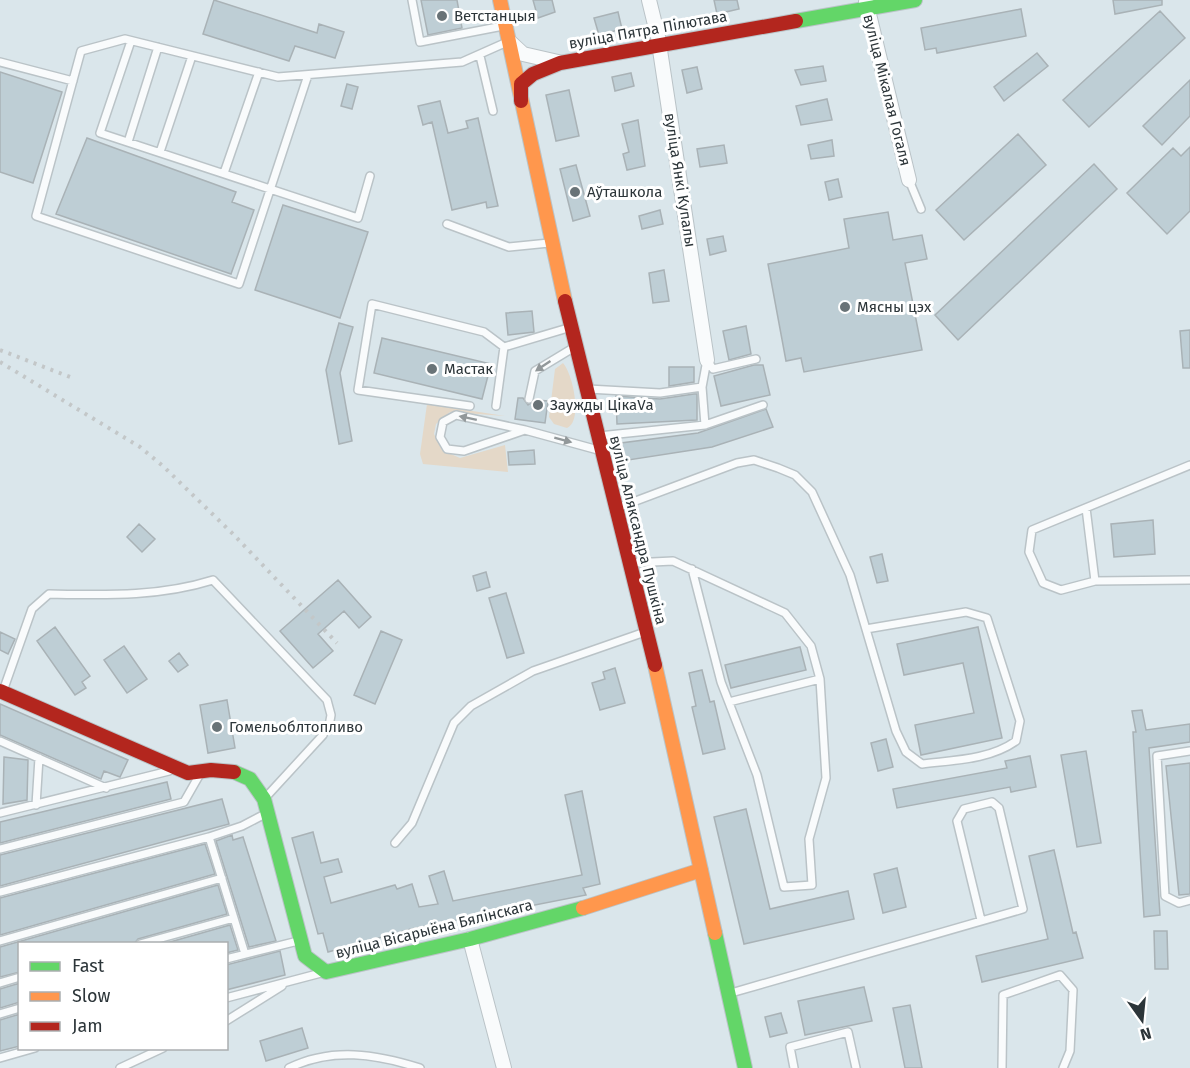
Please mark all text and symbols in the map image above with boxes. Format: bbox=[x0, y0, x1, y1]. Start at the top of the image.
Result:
place label: Ветстанцыя bbox=[454, 7, 536, 25]
street label: вуліца Пятра Пілютава bbox=[567, 7, 729, 53]
marker: Ветстанцыя bbox=[435, 9, 449, 23]
street label: вуліца Мікалая Гогаля bbox=[859, 12, 915, 168]
street label: вуліца Янкі Купалы bbox=[660, 111, 700, 249]
place label: Аўташкола bbox=[587, 183, 662, 201]
marker: Аўташкола bbox=[568, 185, 582, 199]
place label: Мясны цэх bbox=[857, 298, 932, 316]
marker: Мясны цэх bbox=[838, 300, 852, 314]
place label: Мастак bbox=[444, 360, 493, 378]
one-way arrow bbox=[536, 360, 552, 372]
marker: Мастак bbox=[425, 362, 439, 376]
place label: Заужды ЦікаVа bbox=[550, 396, 654, 414]
marker: Заужды ЦікаVа bbox=[531, 398, 545, 412]
one-way arrow bbox=[458, 413, 477, 422]
street label: вуліца Аляксандра Пушкіна bbox=[606, 434, 670, 626]
one-way arrow bbox=[554, 436, 572, 445]
place label: Гомельоблтопливо bbox=[229, 718, 363, 736]
marker: Гомельоблтопливо bbox=[210, 720, 224, 734]
street label: вуліца Вісарыёна Бялінскага bbox=[334, 896, 534, 962]
legend bbox=[18, 942, 228, 1050]
text: Fast bbox=[72, 955, 105, 977]
text: Slow bbox=[72, 985, 111, 1007]
north arrow bbox=[1112, 990, 1172, 1050]
text: Jam bbox=[72, 1015, 103, 1037]
text: N bbox=[1138, 1023, 1153, 1045]

